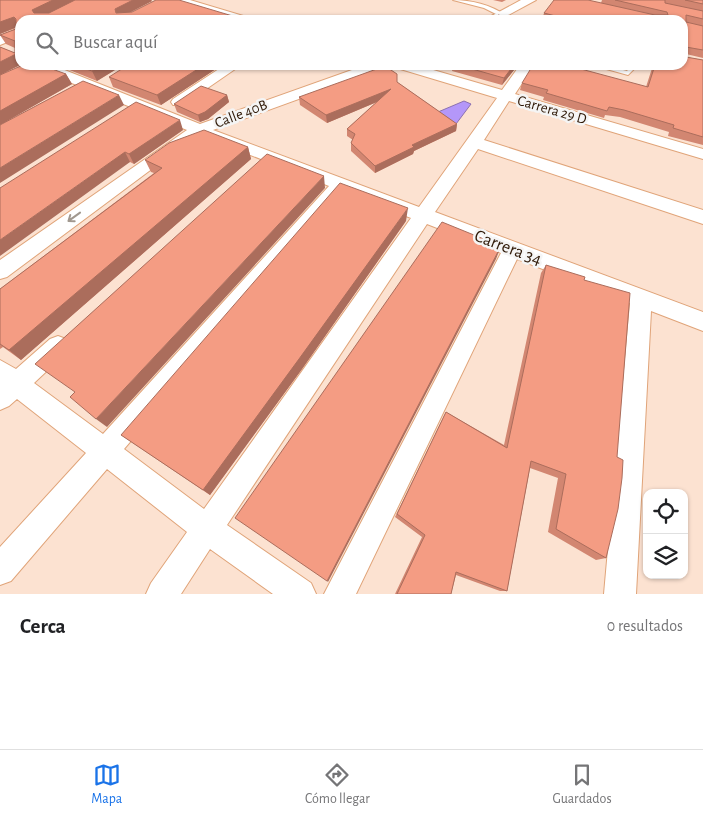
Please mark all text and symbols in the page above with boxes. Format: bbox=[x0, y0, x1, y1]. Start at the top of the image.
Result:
search box bbox=[15, 15, 688, 70]
icon: search bbox=[33, 29, 61, 57]
text: Buscar aquí bbox=[73, 33, 158, 52]
street label: Carrera 29 D bbox=[516, 93, 589, 127]
street label: Calle 40B bbox=[213, 97, 269, 131]
one-way arrow bbox=[67, 212, 81, 222]
street label: Carrera 34 bbox=[472, 227, 544, 269]
map controls bbox=[643, 489, 688, 579]
button: locate bbox=[643, 489, 688, 534]
button: layers bbox=[643, 534, 688, 579]
text: Cerca bbox=[20, 616, 66, 637]
text: 0 resultados bbox=[607, 618, 683, 634]
tab: Mapa bbox=[91, 761, 122, 808]
tab: Cómo llegar bbox=[305, 761, 370, 808]
tab: Guardados bbox=[553, 761, 612, 808]

